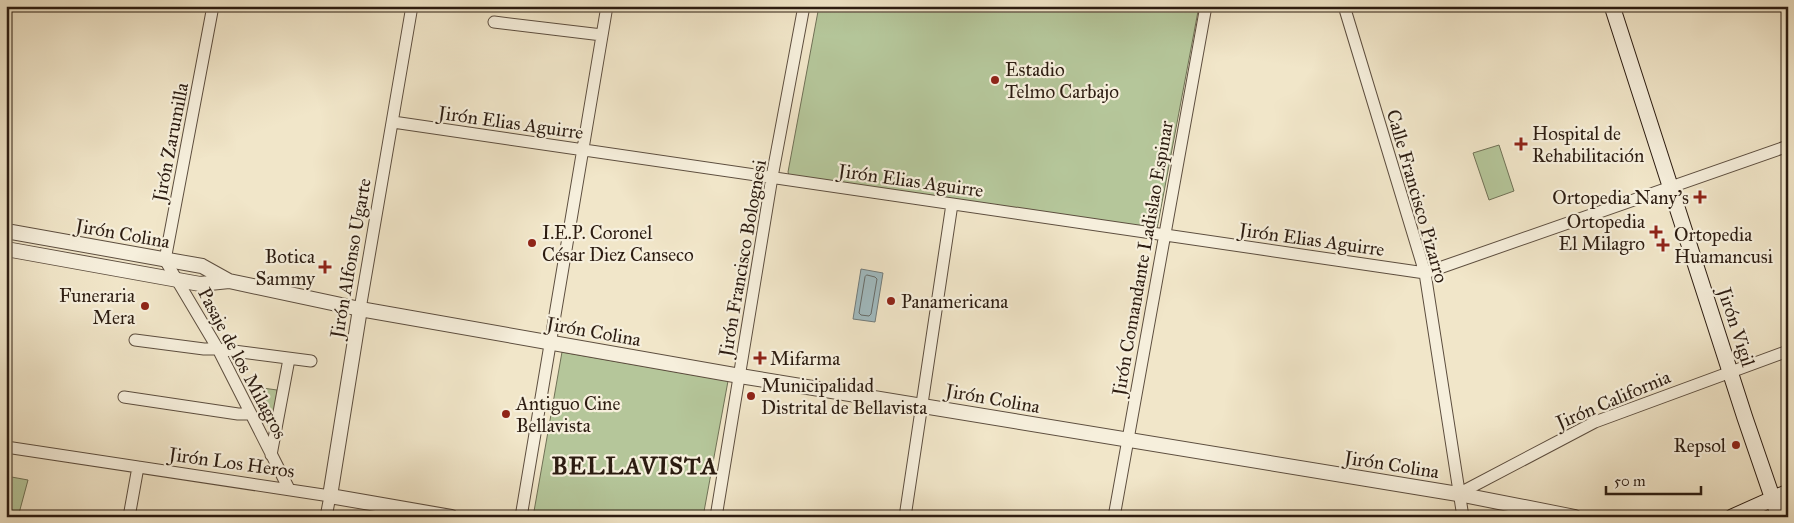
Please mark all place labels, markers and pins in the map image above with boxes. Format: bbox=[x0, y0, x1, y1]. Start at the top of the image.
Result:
place label: Estadio Telmo Carbajo bbox=[1005, 58, 1119, 103]
marker: Estadio Telmo Carbajo bbox=[989, 74, 1001, 86]
place label: Hospital de Rehabilitación bbox=[1532, 122, 1644, 167]
marker: Hospital de Rehabilitación bbox=[1514, 137, 1528, 151]
place label: Ortopedia Nany's bbox=[1552, 186, 1689, 209]
marker: Ortopedia Nany's bbox=[1693, 190, 1707, 204]
place label: Ortopedia El Milagro bbox=[1559, 210, 1646, 256]
place label: I.E.P. Coronel César Diez Canseco bbox=[542, 221, 694, 266]
place label: Ortopedia Huamancusi bbox=[1674, 223, 1773, 268]
marker: Ortopedia El Milagro bbox=[1649, 225, 1663, 239]
marker: I.E.P. Coronel César Diez Canseco bbox=[526, 237, 538, 249]
marker: Ortopedia Huamancusi bbox=[1656, 238, 1670, 252]
place label: Botica Sammy bbox=[256, 245, 316, 290]
marker: Botica Sammy bbox=[319, 261, 331, 273]
place label: Funeraria Mera bbox=[59, 284, 136, 329]
place label: Panamericana bbox=[901, 290, 1009, 313]
marker: Panamericana bbox=[885, 295, 897, 307]
marker: Funeraria Mera bbox=[139, 300, 151, 312]
place label: Mifarma bbox=[770, 347, 841, 370]
marker: Mifarma bbox=[754, 352, 766, 364]
place label: Municipalidad Distrital de Bellavista bbox=[761, 374, 928, 419]
marker: Municipalidad Distrital de Bellavista bbox=[745, 390, 757, 402]
place label: Antiguo Cine Bellavista bbox=[515, 392, 620, 437]
marker: Antiguo Cine Bellavista bbox=[500, 408, 512, 420]
place label: Repsol bbox=[1674, 434, 1727, 457]
marker: Repsol bbox=[1730, 439, 1742, 451]

